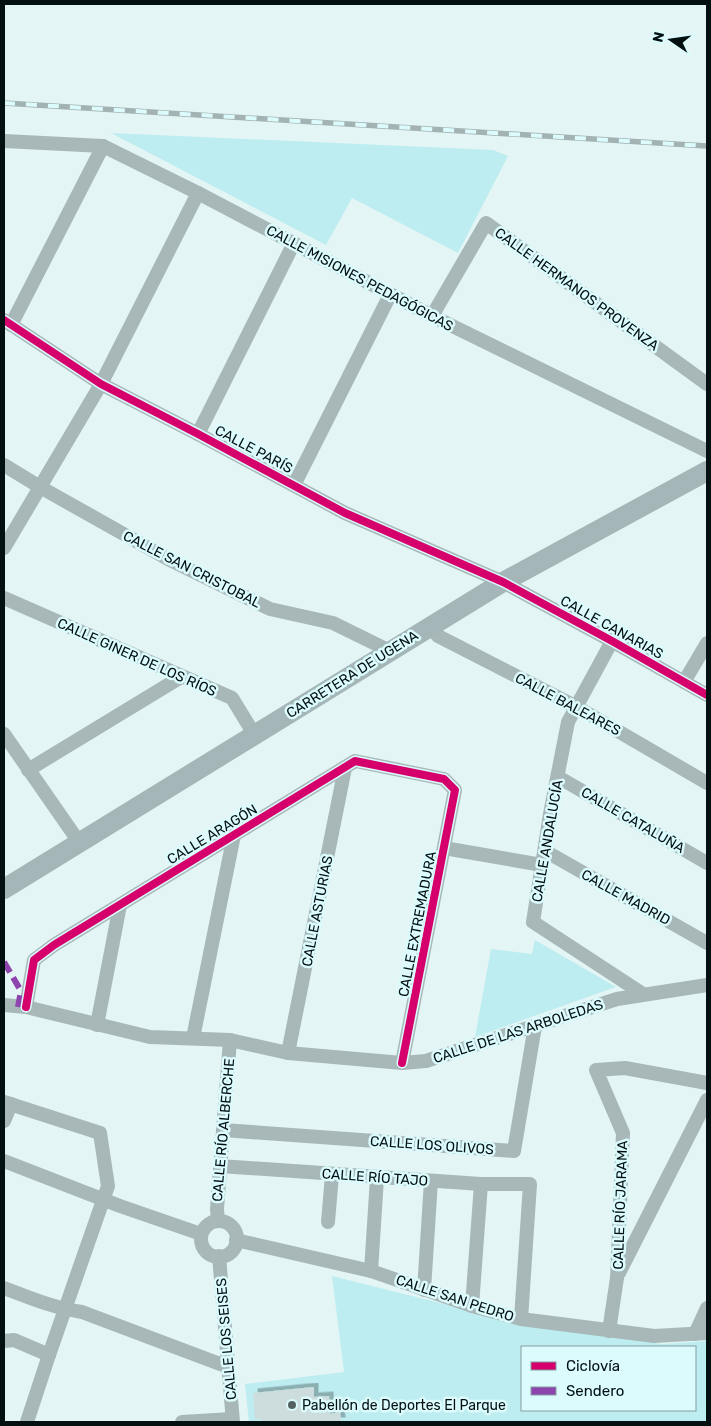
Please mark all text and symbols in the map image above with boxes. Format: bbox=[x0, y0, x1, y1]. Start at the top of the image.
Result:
north arrow bbox=[646, 15, 696, 65]
text: N bbox=[649, 30, 668, 44]
street label: CALLE MISIONES PEDAGÓGICAS bbox=[263, 221, 457, 335]
street label: CALLE HERMANOS PROVENZA bbox=[491, 224, 662, 355]
street label: CALLE PARÍS bbox=[212, 421, 296, 477]
street label: CALLE SAN CRISTOBAL bbox=[120, 527, 264, 612]
street label: CALLE CANARIAS bbox=[557, 592, 666, 663]
street label: CALLE GINER DE LOS RÍOS bbox=[55, 614, 220, 700]
street label: CARRETERA DE UGENA bbox=[283, 627, 422, 722]
street label: CALLE BALEARES bbox=[512, 669, 624, 740]
street label: CALLE ANDALUCÍA bbox=[527, 778, 567, 904]
street label: CALLE CATALUÑA bbox=[578, 783, 689, 857]
street label: CALLE ARAGÓN bbox=[163, 800, 261, 868]
street label: CALLE EXTREMADURA bbox=[395, 849, 440, 998]
street label: CALLE ASTURIAS bbox=[298, 854, 337, 968]
street label: CALLE MADRID bbox=[578, 866, 673, 929]
street label: CALLE DE LAS ARBOLEDAS bbox=[431, 996, 606, 1067]
street label: CALLE RÍO ALBERCHE bbox=[208, 1058, 238, 1202]
street label: CALLE LOS OLIVOS bbox=[370, 1133, 495, 1158]
street label: CALLE RÍO JARAMA bbox=[609, 1139, 631, 1270]
street label: CALLE RÍO TAJO bbox=[321, 1164, 429, 1190]
street label: CALLE SAN PEDRO bbox=[394, 1271, 516, 1326]
street label: CALLE LOS SEISES bbox=[213, 1277, 240, 1401]
legend bbox=[521, 1346, 696, 1411]
text: Ciclovía bbox=[566, 1357, 620, 1375]
text: Sendero bbox=[566, 1382, 624, 1400]
place label: Pabellón de Deportes El Parque bbox=[302, 1397, 506, 1414]
marker: Pabellón de Deportes El Parque bbox=[286, 1399, 298, 1411]

